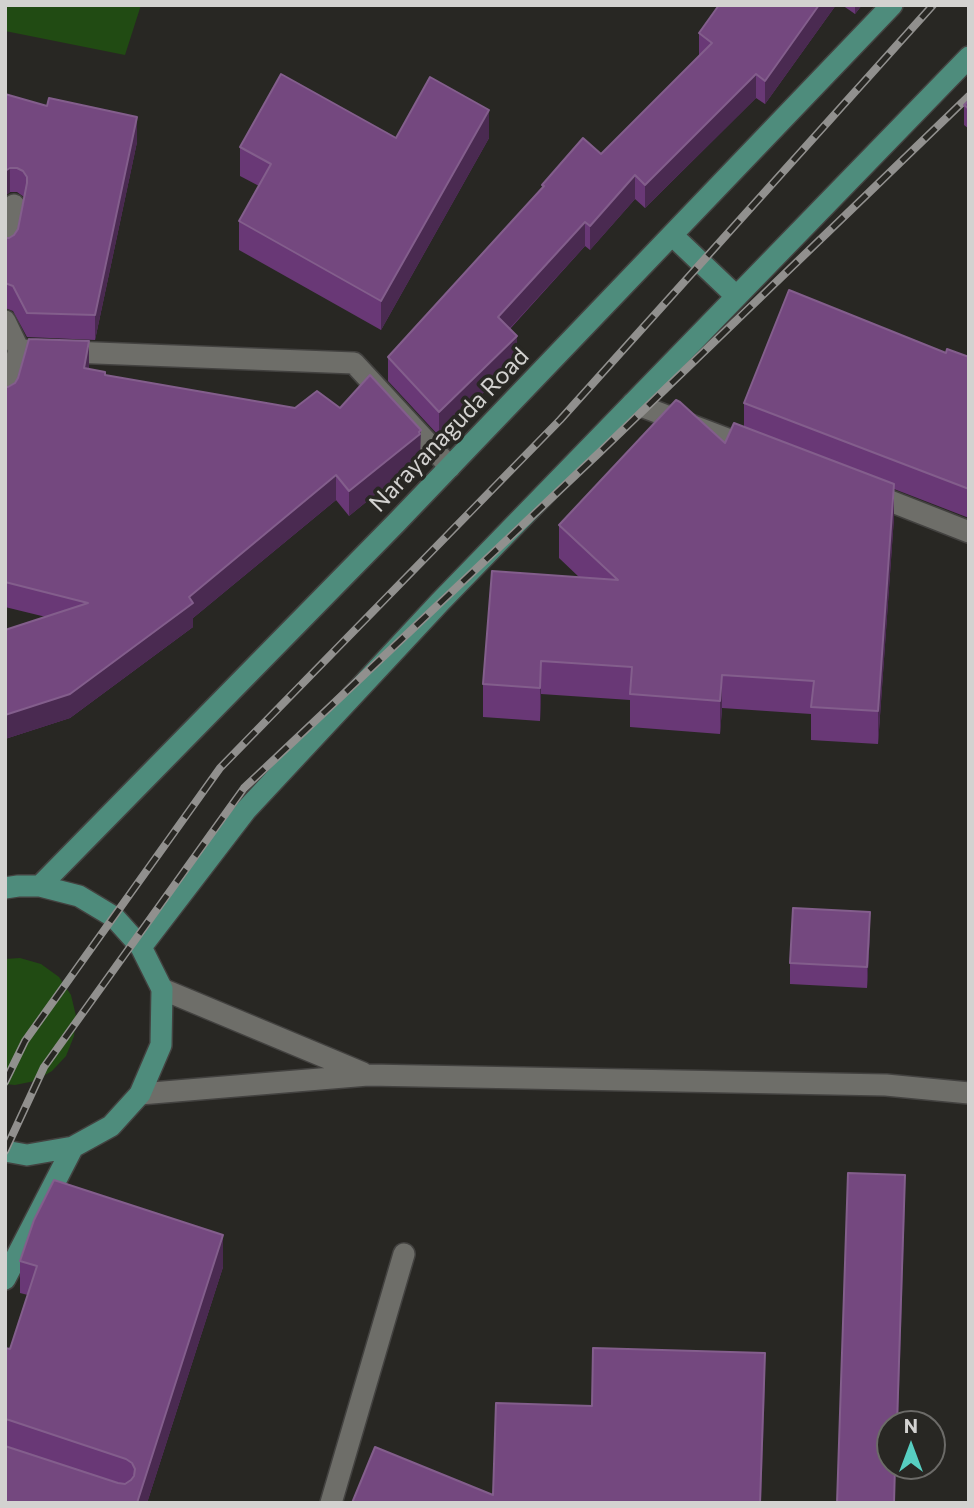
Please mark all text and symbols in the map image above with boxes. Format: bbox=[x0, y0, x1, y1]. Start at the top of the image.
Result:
street label: Narayanaguda Road bbox=[363, 342, 535, 518]
north arrow bbox=[876, 1410, 946, 1480]
text: N bbox=[904, 1414, 918, 1437]

